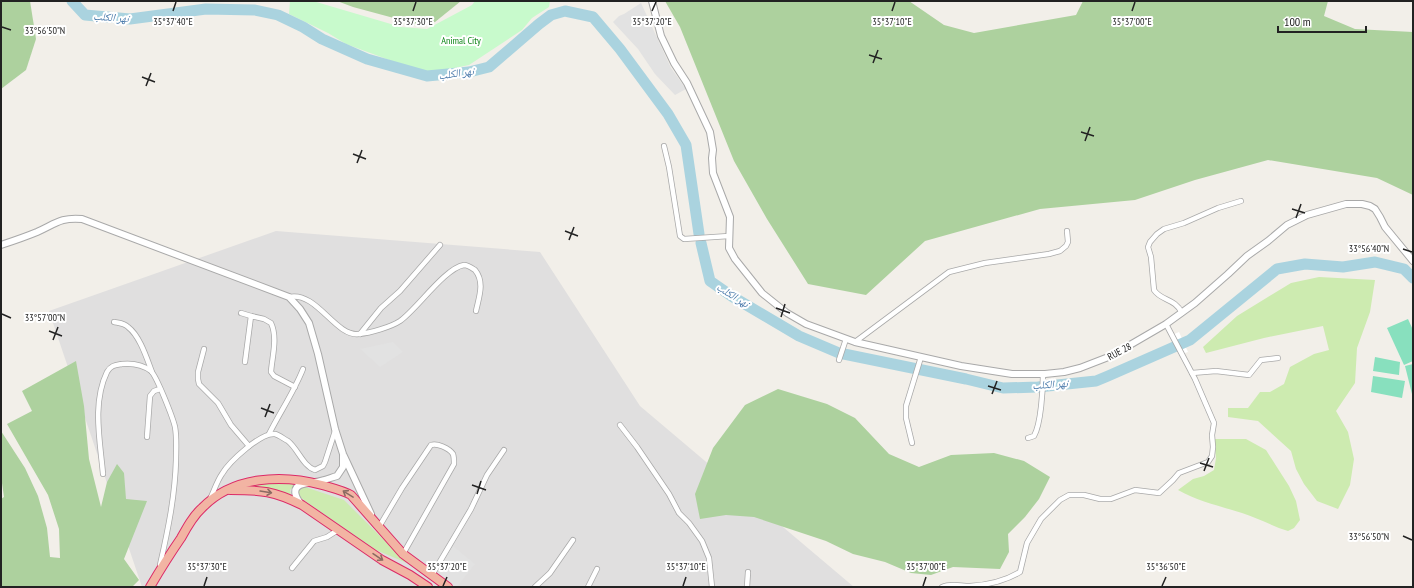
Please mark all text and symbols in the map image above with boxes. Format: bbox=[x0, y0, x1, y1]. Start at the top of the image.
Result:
scale bar bbox=[1278, 8, 1366, 34]
water label: نهر الكلب bbox=[93, 9, 131, 25]
text: 100 m bbox=[1284, 14, 1311, 29]
text: 35°37'40"E bbox=[153, 15, 193, 28]
text: 35°37'30"E bbox=[393, 15, 433, 28]
text: 35°37'20"E bbox=[632, 15, 672, 28]
text: 35°37'10"E bbox=[872, 15, 912, 28]
text: 35°37'00"E bbox=[1112, 15, 1152, 28]
text: 33°56'50"N bbox=[25, 24, 65, 37]
park label: Animal City bbox=[441, 34, 481, 47]
water label: نهر الكلب bbox=[437, 63, 476, 82]
text: 33°56'40"N bbox=[1349, 242, 1389, 255]
water label: نهر الكلب bbox=[714, 280, 753, 311]
text: 33°57'00"N bbox=[25, 311, 65, 324]
street label: RUE 28 bbox=[1105, 340, 1134, 363]
water label: نهر الكلب bbox=[1032, 376, 1070, 392]
one-way arrow bbox=[259, 488, 272, 496]
one-way arrow bbox=[342, 490, 354, 498]
text: 33°56'50"N bbox=[1349, 530, 1389, 543]
one-way arrow bbox=[372, 553, 384, 561]
text: 35°37'30"E bbox=[187, 560, 227, 573]
text: 35°37'20"E bbox=[427, 560, 467, 573]
text: 35°37'10"E bbox=[666, 560, 706, 573]
text: 35°37'00"E bbox=[906, 560, 946, 573]
text: 35°36'50"E bbox=[1146, 560, 1186, 573]

